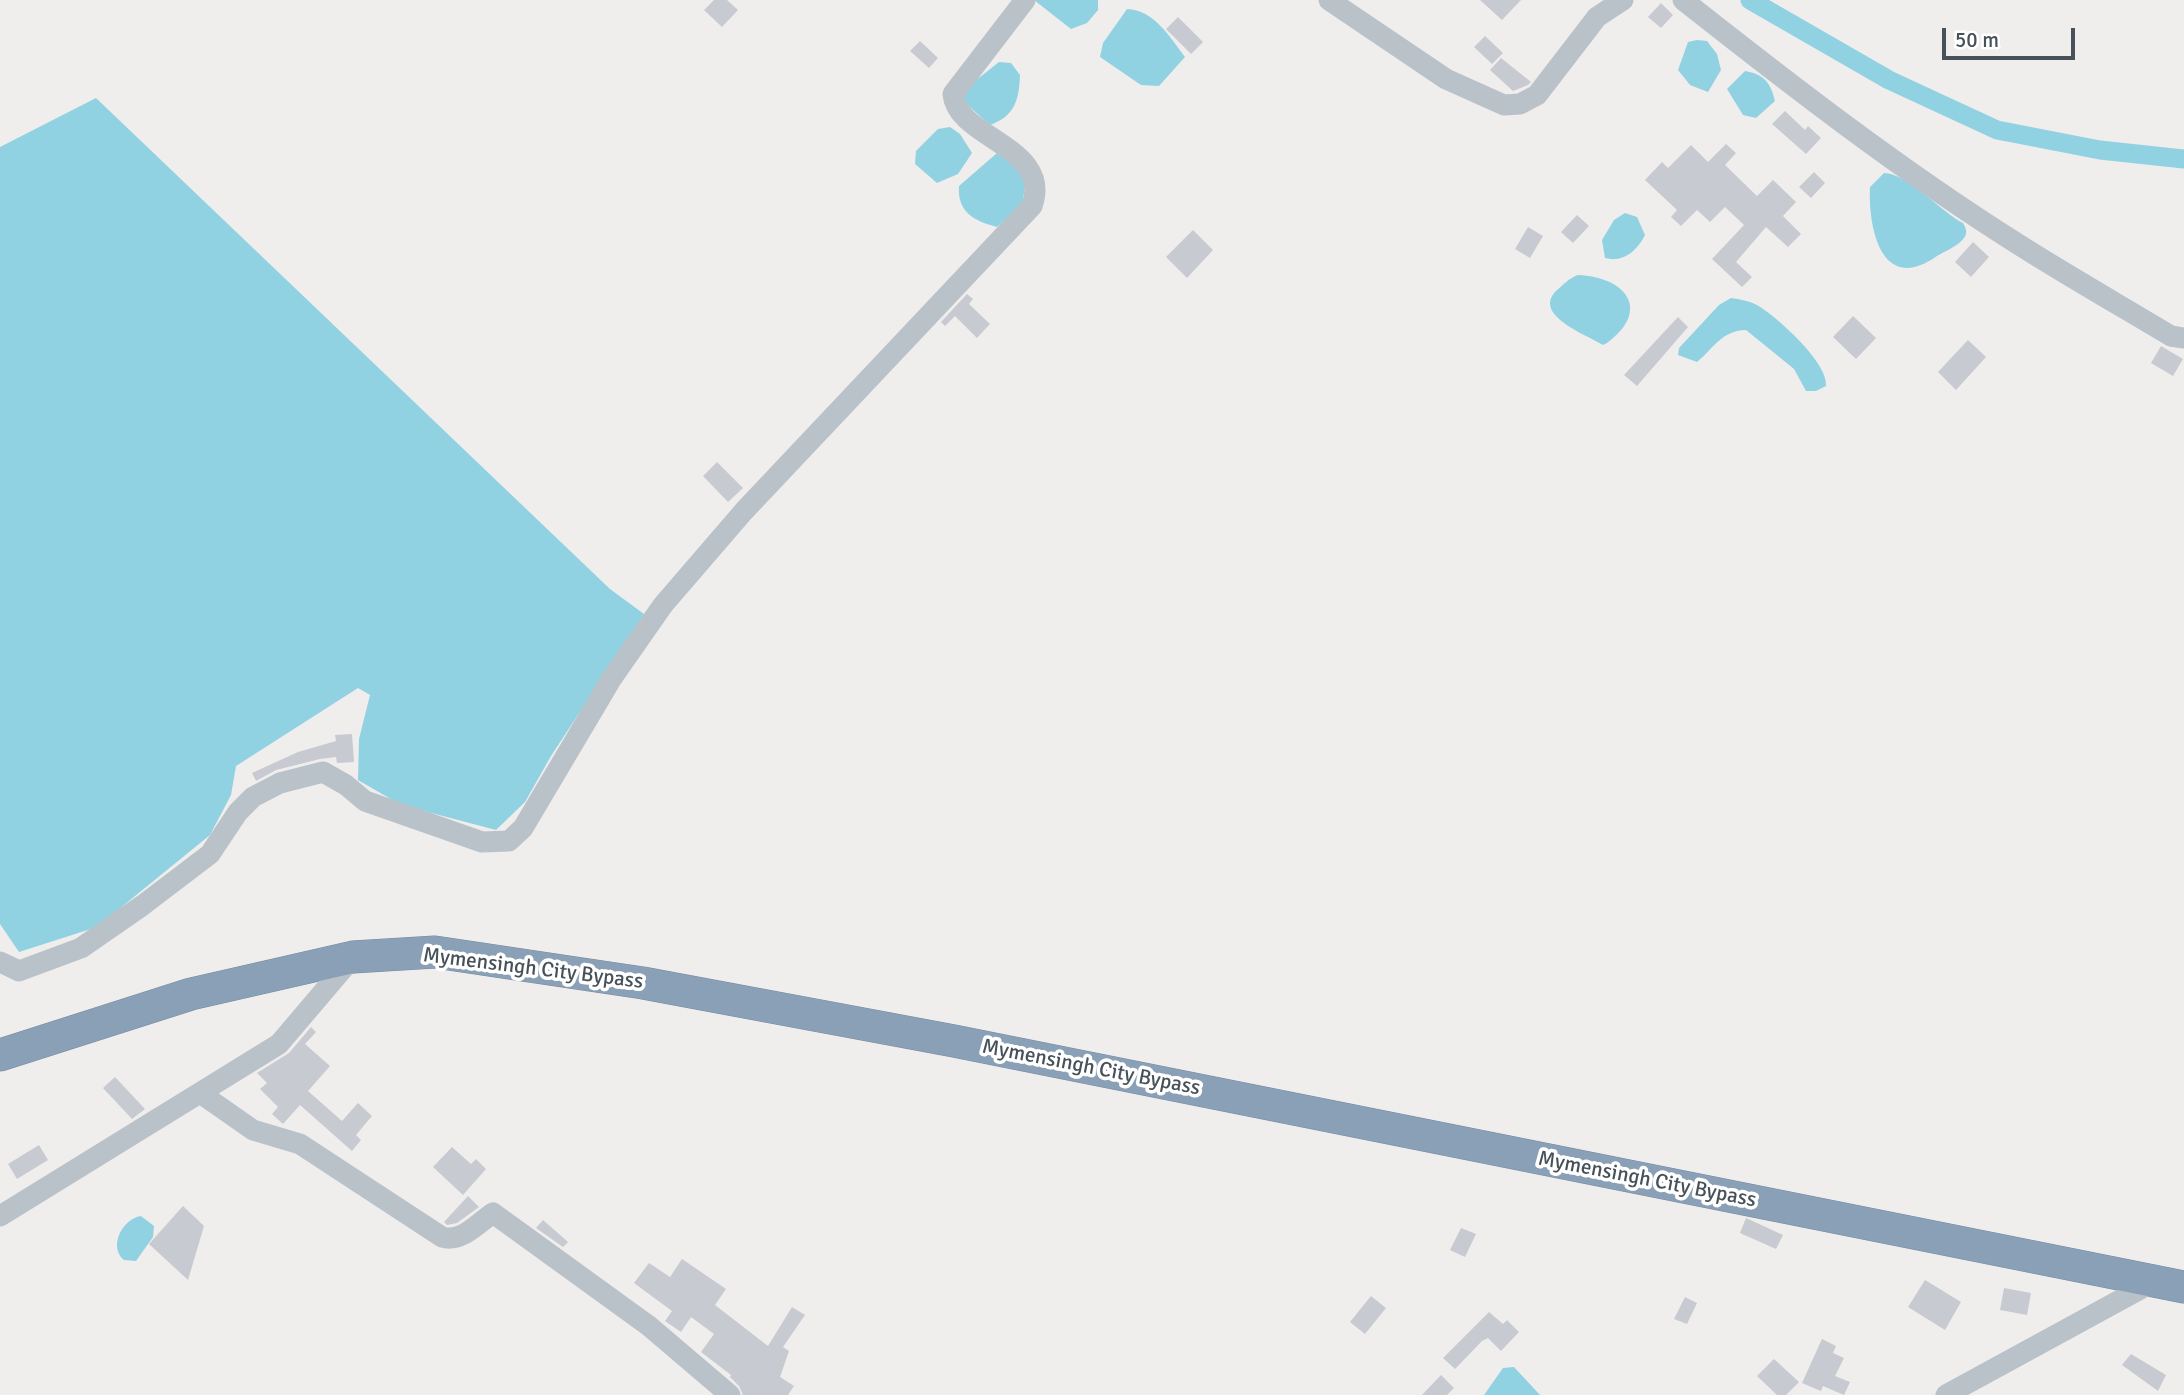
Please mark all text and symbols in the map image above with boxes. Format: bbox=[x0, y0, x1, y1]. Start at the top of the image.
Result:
scale bar bbox=[1946, 14, 2079, 58]
text: 50 m bbox=[1955, 27, 1999, 53]
street label: Mymensingh City Bypass bbox=[422, 943, 644, 995]
street label: Mymensingh City Bypass bbox=[980, 1034, 1202, 1102]
street label: Mymensingh City Bypass bbox=[1536, 1146, 1758, 1214]

